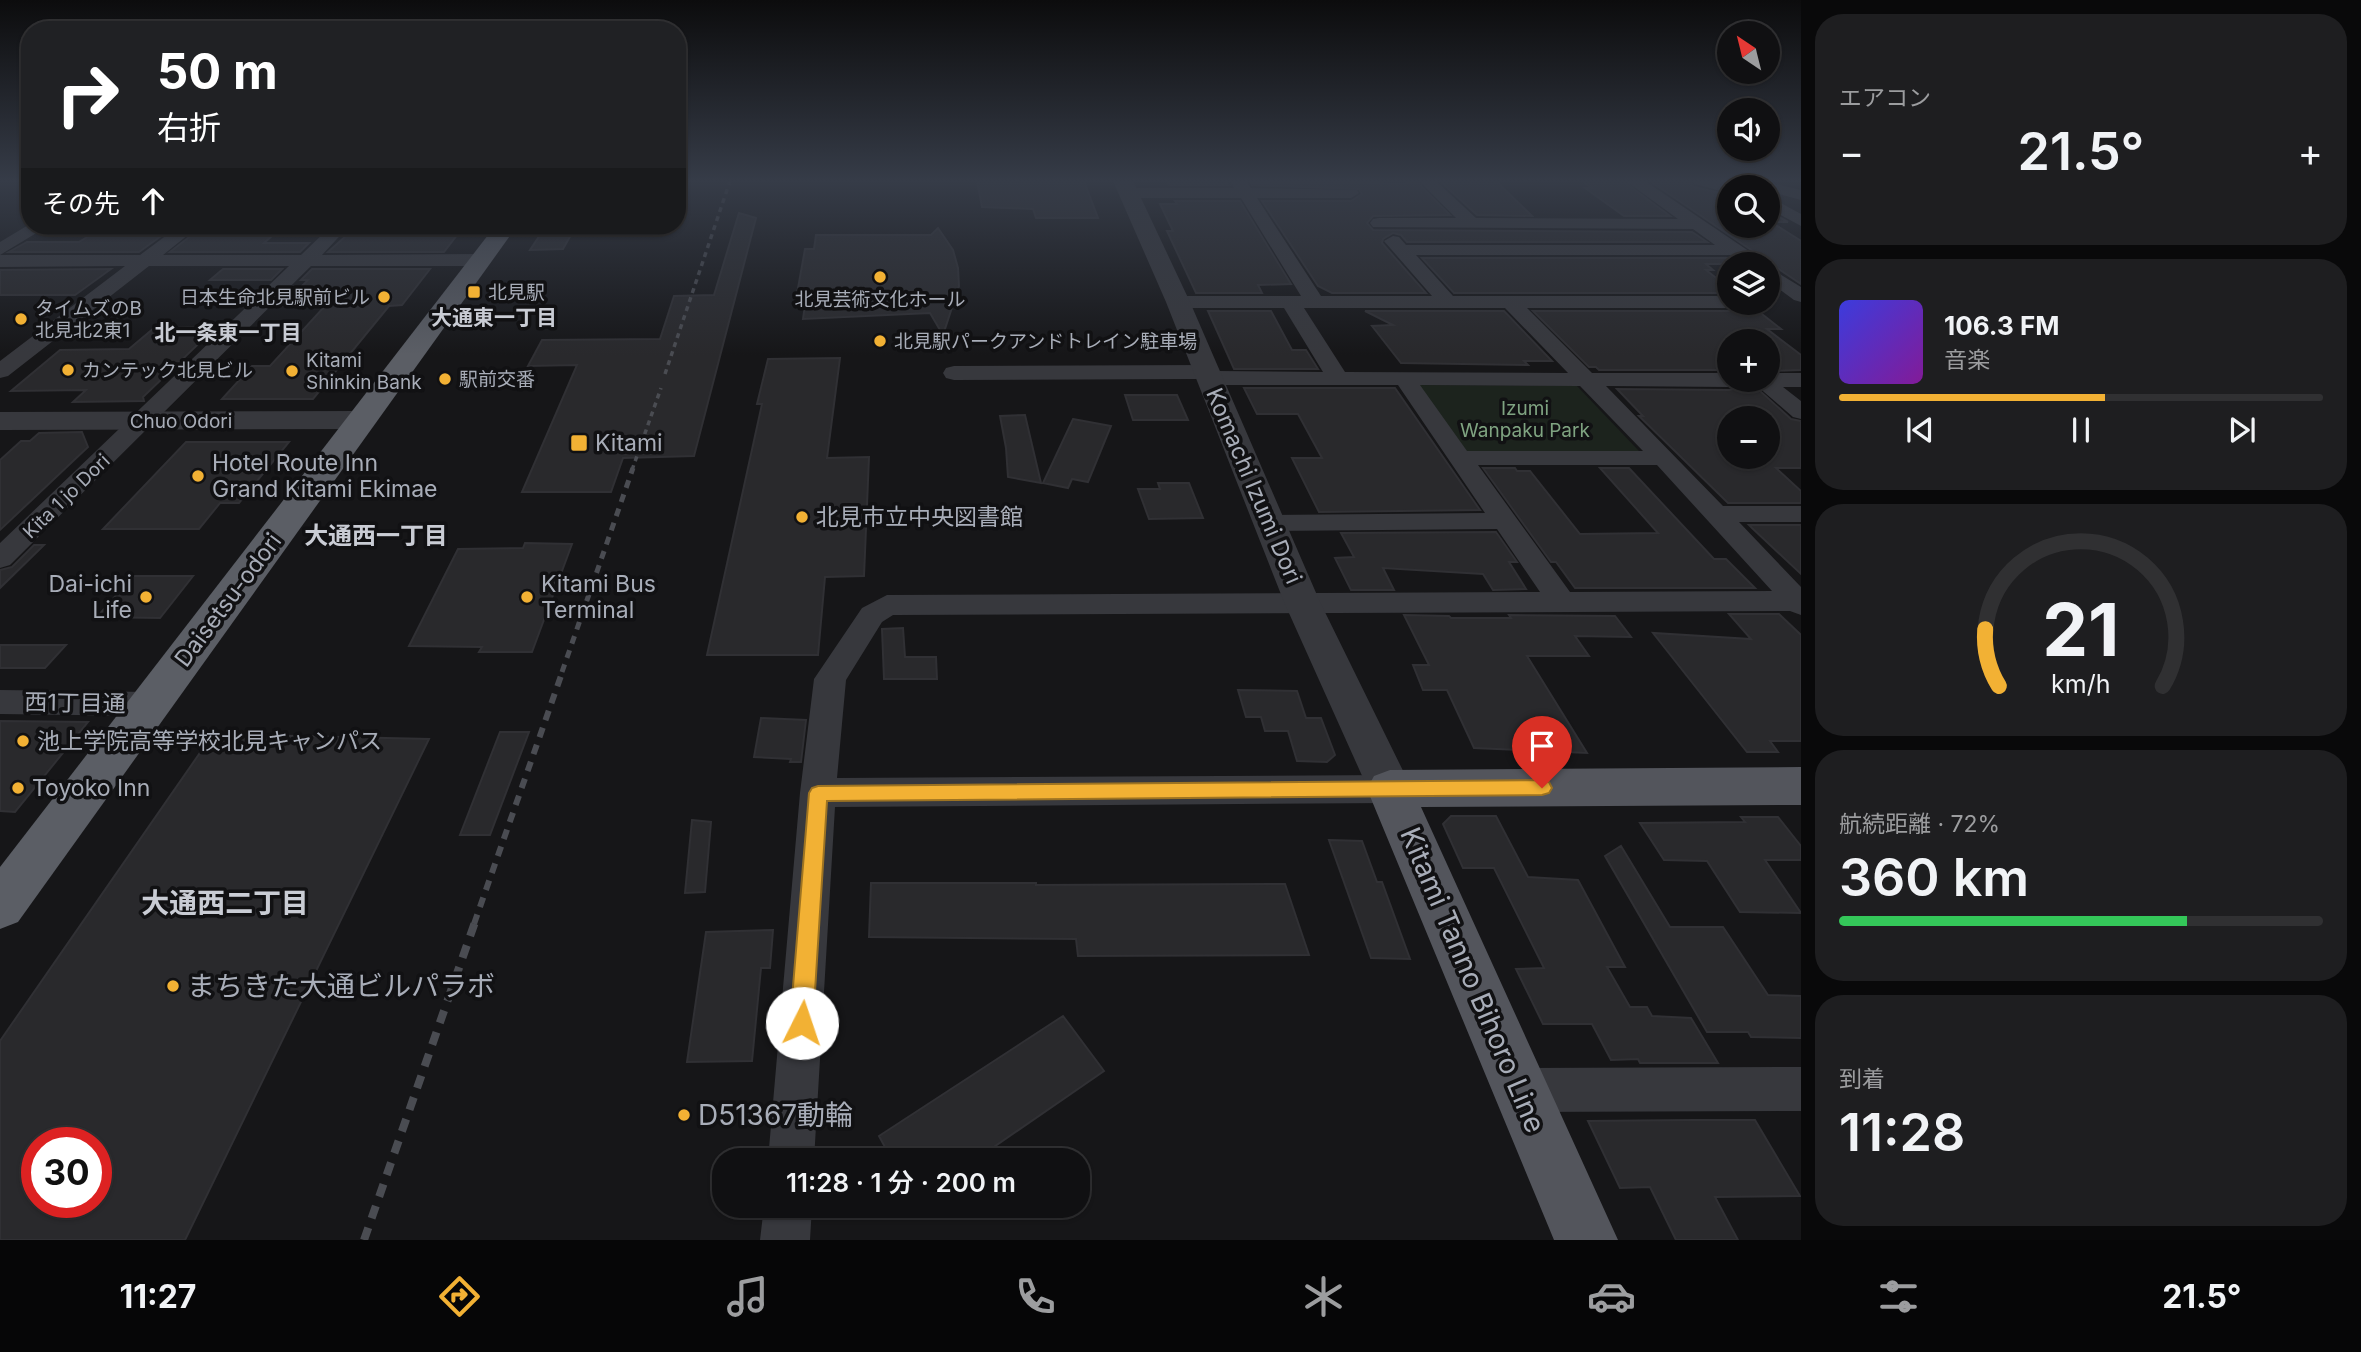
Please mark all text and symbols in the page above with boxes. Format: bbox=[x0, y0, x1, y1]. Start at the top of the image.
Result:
north arrow bbox=[1717, 21, 1780, 84]
map controls bbox=[1717, 21, 1780, 469]
text: 50 m bbox=[157, 42, 278, 101]
icon: right bbox=[42, 49, 133, 140]
text: エアコン bbox=[1839, 84, 1931, 112]
button: sound bbox=[1717, 98, 1780, 161]
text: 右折 bbox=[157, 108, 221, 147]
text: 21.5° bbox=[2018, 120, 2144, 183]
text: − bbox=[1839, 129, 1864, 175]
text: + bbox=[2298, 129, 2323, 175]
button: search bbox=[1717, 175, 1780, 238]
icon: ahead bbox=[134, 182, 172, 220]
text: その先 bbox=[42, 188, 120, 219]
button: layers bbox=[1717, 252, 1780, 315]
marker: 北見芸術文化ホール bbox=[872, 269, 888, 285]
place label: 北見駅 bbox=[488, 281, 545, 304]
marker: 北見駅 bbox=[466, 284, 482, 300]
place label: 日本生命北見駅前ビル bbox=[180, 286, 370, 309]
place label: 北見芸術文化ホール bbox=[794, 288, 966, 311]
marker: 日本生命北見駅前ビル bbox=[376, 289, 392, 305]
place label: タイムズのB 北見北2東1 bbox=[35, 297, 142, 342]
district label: 大通東一丁目 bbox=[431, 305, 557, 330]
text: 106.3 FM bbox=[1944, 310, 2059, 341]
marker: タイムズのB 北見北2東1 bbox=[13, 311, 29, 327]
district label: 北一条東一丁目 bbox=[155, 320, 302, 345]
button: + bbox=[1717, 329, 1780, 392]
place label: 北見駅パークアンドトレイン駐車場 bbox=[894, 330, 1197, 353]
marker: 北見駅パークアンドトレイン駐車場 bbox=[872, 333, 888, 349]
text: 音楽 bbox=[1944, 346, 1990, 374]
place label: Kitami Shinkin Bank bbox=[306, 349, 422, 394]
place label: カンテック北見ビル bbox=[82, 359, 253, 382]
marker: カンテック北見ビル bbox=[60, 362, 76, 378]
marker: Kitami Shinkin Bank bbox=[284, 363, 300, 379]
place label: 駅前交番 bbox=[459, 368, 535, 391]
marker: 駅前交番 bbox=[437, 371, 453, 387]
street label: Komachi Izumi Dori bbox=[1200, 384, 1308, 588]
park label: Izumi Wanpaku Park bbox=[1460, 397, 1590, 442]
button: − bbox=[1717, 406, 1780, 469]
street label: Chuo Odori bbox=[130, 410, 232, 433]
icon: previous bbox=[1901, 411, 1939, 449]
icon: pause bbox=[2062, 411, 2100, 449]
icon: next bbox=[2223, 411, 2261, 449]
place label: Kitami bbox=[595, 429, 663, 457]
marker: Kitami bbox=[569, 433, 589, 453]
street label: Kita 1 jo Dori bbox=[18, 449, 114, 543]
place label: Hotel Route Inn Grand Kitami Ekimae bbox=[212, 449, 438, 503]
marker: Hotel Route Inn Grand Kitami Ekimae bbox=[190, 468, 206, 484]
place label: 北見市立中央図書館 bbox=[816, 503, 1023, 531]
marker: 北見市立中央図書館 bbox=[794, 509, 810, 525]
district label: 大通西一丁目 bbox=[304, 521, 448, 550]
street label: Daisetsu-odori bbox=[169, 528, 287, 672]
place label: Dai-ichi Life bbox=[48, 570, 132, 624]
place label: Kitami Bus Terminal bbox=[541, 570, 656, 624]
text: 21 bbox=[2042, 585, 2120, 674]
marker: Dai-ichi Life bbox=[138, 589, 154, 605]
marker: Kitami Bus Terminal bbox=[519, 589, 535, 605]
text: km/h bbox=[2051, 669, 2111, 699]
street label: 西1丁目通 bbox=[24, 688, 126, 718]
pin bbox=[1512, 716, 1572, 788]
place label: 池上学院高等学校北見キャンパス bbox=[37, 727, 382, 755]
icon: arrive bbox=[1523, 727, 1561, 765]
marker: 池上学院高等学校北見キャンパス bbox=[15, 733, 31, 749]
place label: Toyoko Inn bbox=[32, 774, 150, 802]
marker: Toyoko Inn bbox=[10, 780, 26, 796]
text: 航続距離 · 72% bbox=[1839, 810, 2000, 838]
street label: Kitami Tanno Bihoro Line bbox=[1393, 822, 1553, 1138]
text: 360 km bbox=[1839, 846, 2029, 909]
district label: 大通西二丁目 bbox=[141, 886, 309, 920]
place label: まちきた大通ビルパラボ bbox=[187, 969, 495, 1003]
marker: まちきた大通ビルパラボ bbox=[165, 978, 181, 994]
position arrow bbox=[765, 986, 839, 1060]
text: 到着 bbox=[1839, 1065, 1885, 1093]
place label: D51367動輪 bbox=[698, 1098, 853, 1132]
text: 11:28 bbox=[1839, 1101, 1965, 1164]
marker: D51367動輪 bbox=[676, 1107, 692, 1123]
speed limit sign: 30 bbox=[21, 1127, 112, 1218]
text: 11:28 · 1 分 · 200 m bbox=[786, 1167, 1016, 1198]
icon: directions bbox=[435, 1272, 484, 1321]
icon: music bbox=[723, 1272, 772, 1321]
icon: phone bbox=[1011, 1272, 1060, 1321]
icon: climate bbox=[1299, 1272, 1348, 1321]
icon: car bbox=[1587, 1272, 1636, 1321]
icon: filters bbox=[1874, 1272, 1923, 1321]
text: 11:27 bbox=[119, 1277, 196, 1316]
text: 21.5° bbox=[2162, 1277, 2242, 1316]

